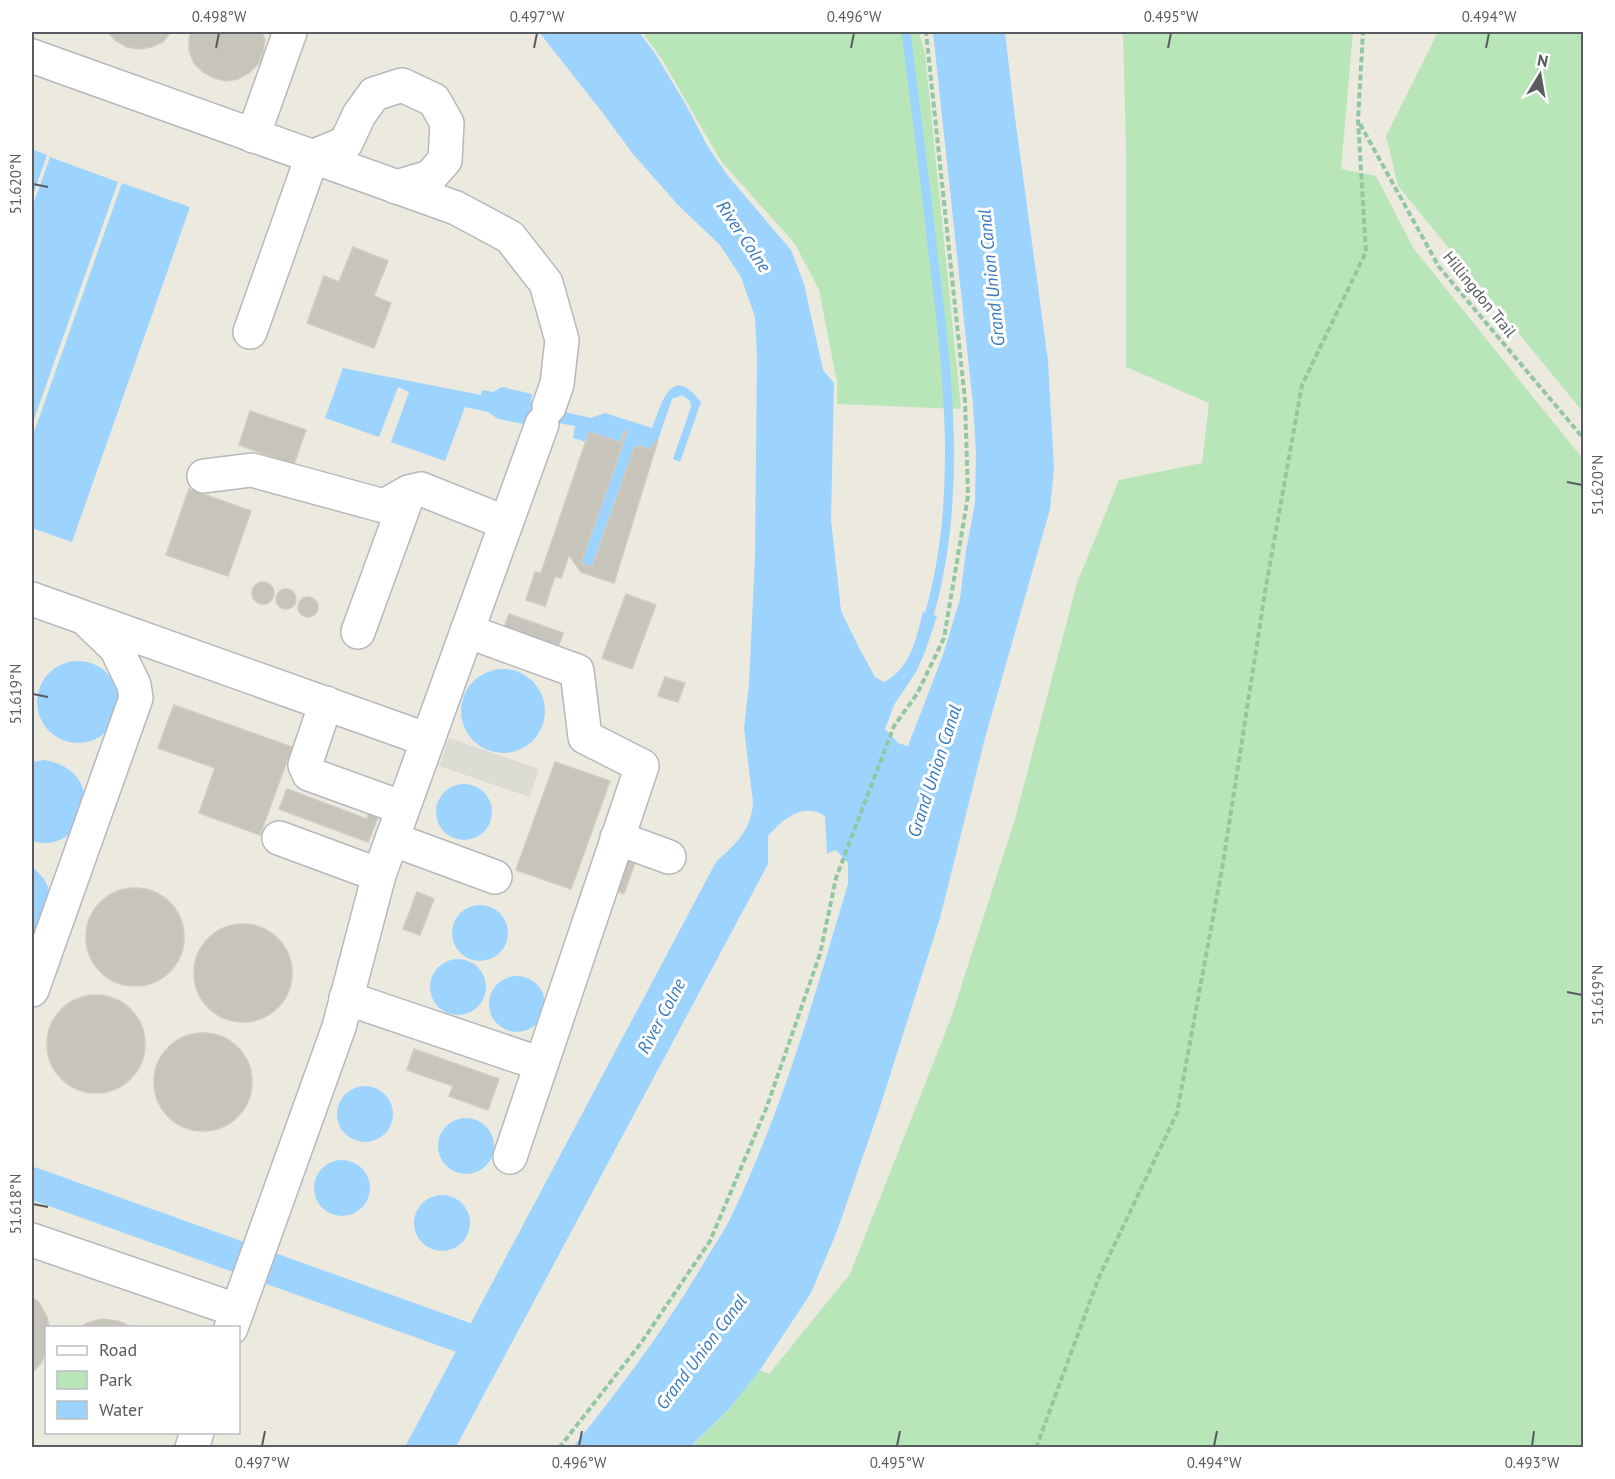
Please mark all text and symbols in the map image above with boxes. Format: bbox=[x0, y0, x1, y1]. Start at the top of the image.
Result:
text: 0.498°W bbox=[192, 7, 247, 26]
text: 0.497°W bbox=[510, 7, 565, 26]
text: 0.496°W bbox=[827, 7, 882, 26]
text: 0.495°W bbox=[1144, 7, 1199, 26]
text: 0.494°W bbox=[1462, 7, 1517, 26]
north arrow bbox=[1510, 45, 1570, 105]
text: N bbox=[1536, 49, 1550, 71]
text: 51.620°N bbox=[6, 154, 25, 214]
water label: River Colne bbox=[712, 196, 777, 277]
water label: Grand Union Canal bbox=[972, 208, 1010, 348]
street label: Hillingdon Trail bbox=[1439, 247, 1521, 341]
text: 51.620°N bbox=[1588, 455, 1607, 515]
text: 51.619°N bbox=[6, 664, 25, 724]
water label: Grand Union Canal bbox=[902, 702, 966, 840]
text: 51.619°N bbox=[1588, 965, 1607, 1025]
water label: River Colne bbox=[632, 974, 691, 1058]
text: 51.618°N bbox=[6, 1174, 25, 1234]
water label: Grand Union Canal bbox=[650, 1290, 752, 1414]
legend bbox=[45, 1326, 240, 1434]
text: Road bbox=[99, 1338, 137, 1361]
text: Park bbox=[99, 1368, 132, 1391]
text: Water bbox=[99, 1398, 143, 1421]
text: 0.497°W bbox=[235, 1453, 290, 1472]
text: 0.496°W bbox=[552, 1453, 607, 1472]
text: 0.495°W bbox=[870, 1453, 925, 1472]
text: 0.494°W bbox=[1187, 1453, 1242, 1472]
text: 0.493°W bbox=[1505, 1453, 1560, 1472]

